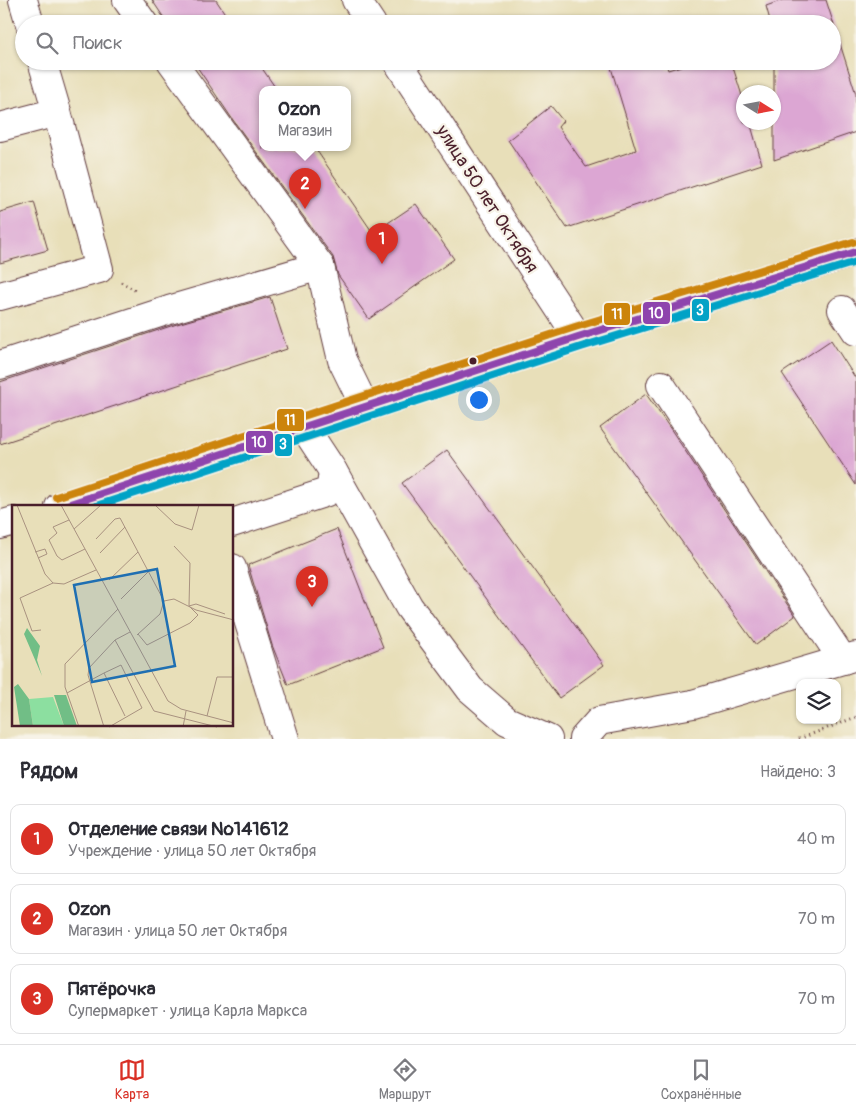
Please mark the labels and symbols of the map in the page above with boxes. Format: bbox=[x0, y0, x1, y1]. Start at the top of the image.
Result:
north arrow bbox=[736, 85, 781, 130]
street label: улица 50 лет Октября bbox=[430, 120, 543, 277]
pin: 2 bbox=[289, 168, 321, 209]
pin: 1 bbox=[366, 223, 398, 264]
line badge: 3 bbox=[691, 298, 710, 322]
line badge: 10 bbox=[642, 301, 671, 325]
line badge: 11 bbox=[603, 302, 631, 326]
text: 3 bbox=[696, 302, 704, 319]
text: 10 bbox=[648, 305, 664, 322]
text: 11 bbox=[612, 306, 622, 323]
unlabelled marker bbox=[468, 356, 478, 366]
your location bbox=[466, 387, 492, 413]
line badge: 11 bbox=[276, 408, 305, 432]
text: 11 bbox=[285, 412, 295, 429]
line badge: 10 bbox=[245, 430, 274, 454]
line badge: 3 bbox=[274, 433, 293, 457]
text: 10 bbox=[251, 434, 267, 451]
text: 3 bbox=[279, 436, 287, 453]
inset map bbox=[12, 505, 234, 726]
pin: 3 bbox=[296, 566, 328, 607]

